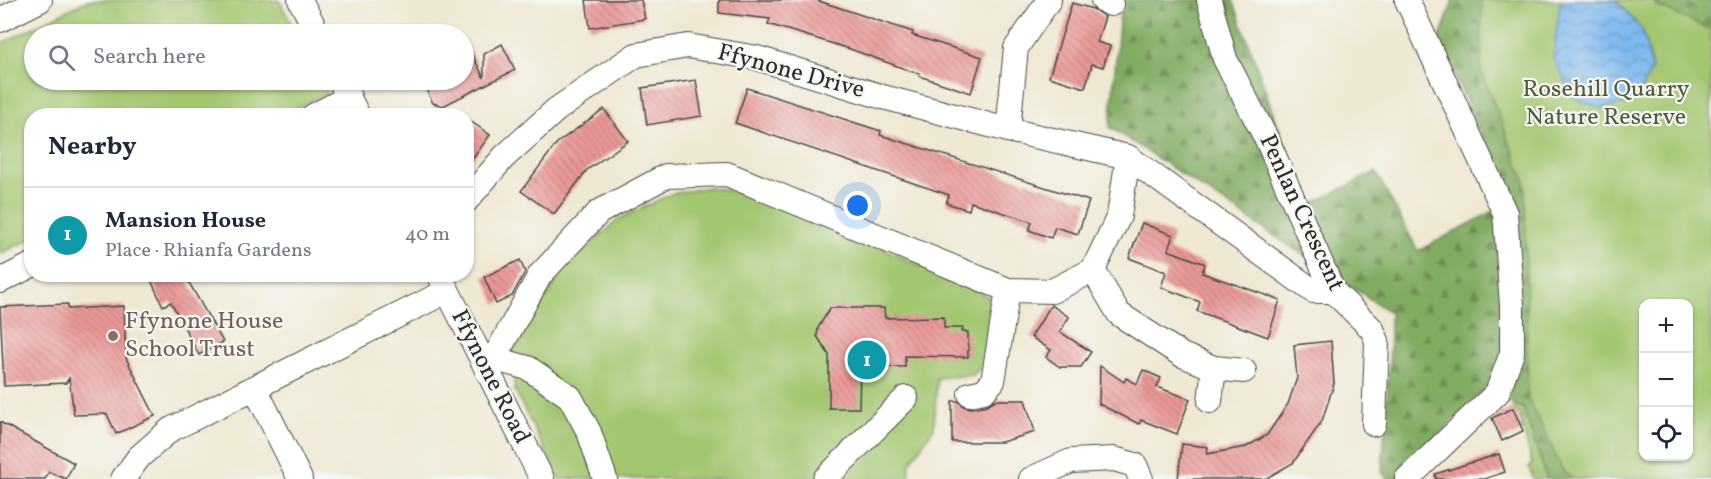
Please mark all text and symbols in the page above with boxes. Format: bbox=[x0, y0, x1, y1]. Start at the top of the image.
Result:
search box bbox=[24, 24, 474, 90]
street label: Ffynone Drive bbox=[714, 36, 868, 108]
icon: search bbox=[45, 41, 78, 74]
text: Search here bbox=[93, 42, 206, 73]
park label: Rosehill Quarry Nature Reserve bbox=[1522, 73, 1690, 135]
text: Nearby bbox=[48, 129, 137, 165]
street label: Penlan Crescent bbox=[1250, 129, 1352, 297]
your location bbox=[843, 191, 872, 220]
text: Mansion House bbox=[105, 206, 266, 237]
text: 1 bbox=[63, 221, 72, 249]
text: 40 m bbox=[405, 221, 450, 249]
text: Place · Rhianfa Gardens bbox=[105, 237, 311, 265]
map controls bbox=[1639, 299, 1693, 461]
button: + bbox=[1639, 299, 1693, 353]
street label: Ffynone Road bbox=[442, 304, 538, 450]
place label: Ffynone House School Trust bbox=[125, 305, 283, 367]
marker: Ffynone House School Trust bbox=[106, 329, 120, 343]
pin: 1 bbox=[848, 338, 886, 382]
button: − bbox=[1639, 353, 1693, 407]
button: locate bbox=[1639, 407, 1693, 461]

